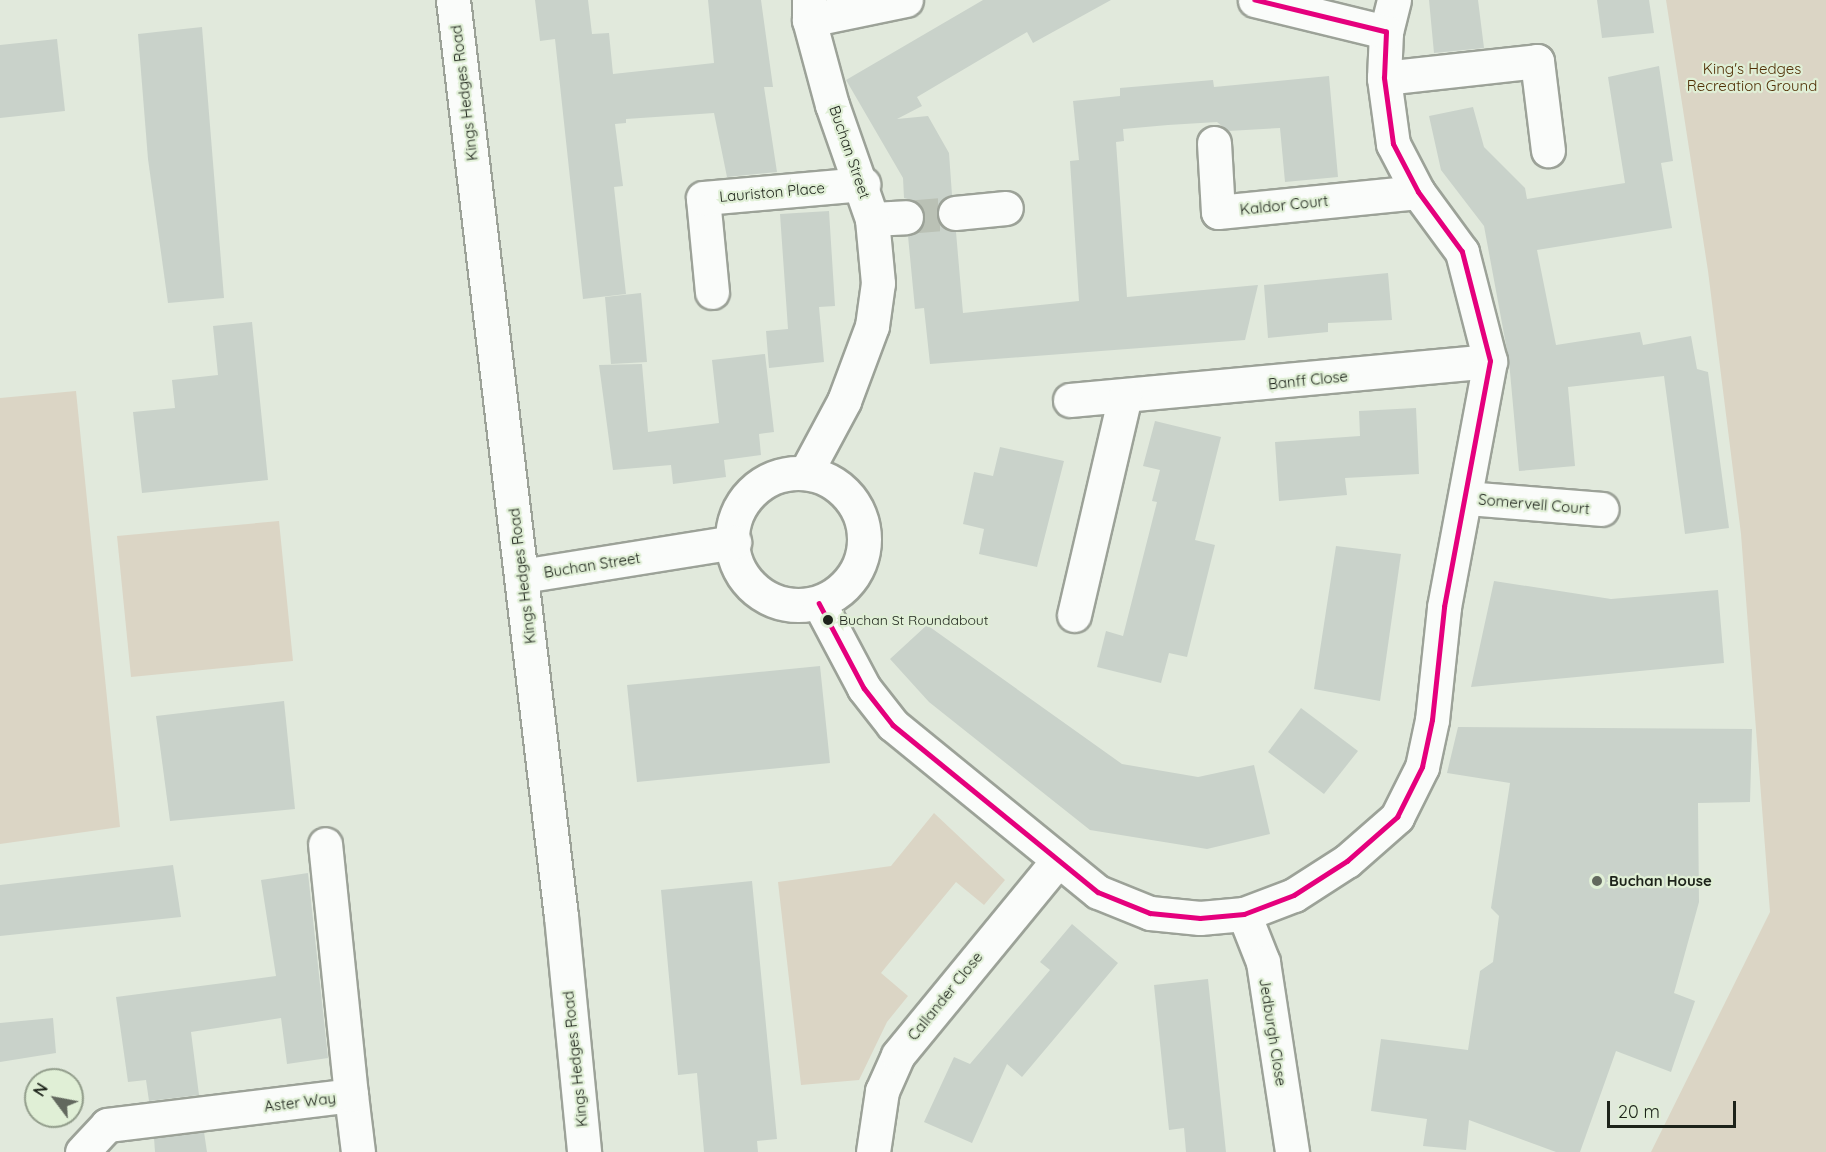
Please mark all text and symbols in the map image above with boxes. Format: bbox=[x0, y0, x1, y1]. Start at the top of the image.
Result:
street label: Kings Hedges Road bbox=[447, 24, 481, 162]
park label: King's Hedges Recreation Ground bbox=[1687, 59, 1817, 94]
street label: Buchan Street bbox=[826, 103, 874, 201]
street label: Lauriston Place bbox=[718, 178, 826, 206]
street label: Kaldor Court bbox=[1239, 191, 1329, 219]
street label: Banff Close bbox=[1267, 367, 1349, 393]
street label: Somervell Court bbox=[1478, 490, 1590, 518]
street label: Kings Hedges Road bbox=[505, 507, 539, 645]
street label: Buchan Street bbox=[542, 548, 642, 582]
place label: Buchan St Roundabout bbox=[839, 612, 989, 628]
marker: Buchan St Roundabout bbox=[822, 614, 834, 626]
place label: Buchan House bbox=[1609, 872, 1712, 890]
marker: Buchan House bbox=[1590, 874, 1604, 888]
street label: Callander Close bbox=[904, 948, 986, 1044]
street label: Jedburgh Close bbox=[1256, 977, 1290, 1087]
street label: Kings Hedges Road bbox=[559, 990, 591, 1128]
north arrow bbox=[24, 1068, 84, 1128]
text: N bbox=[29, 1079, 52, 1100]
street label: Aster Way bbox=[263, 1089, 337, 1115]
scale bar bbox=[1610, 1089, 1739, 1127]
text: 20 m bbox=[1618, 1100, 1660, 1123]

